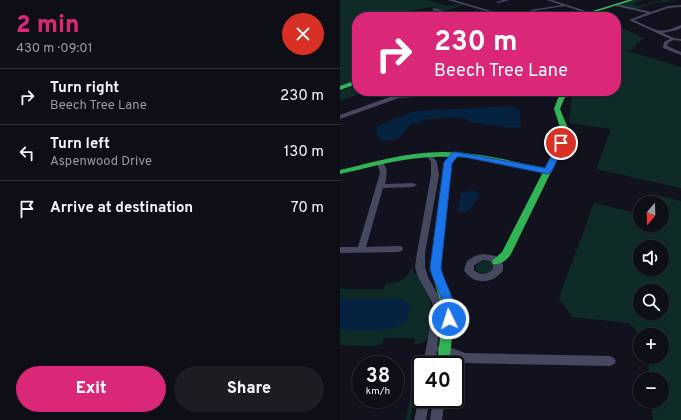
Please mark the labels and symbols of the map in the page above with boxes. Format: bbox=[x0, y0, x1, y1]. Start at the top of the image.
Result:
pin bbox=[544, 126, 578, 160]
north arrow bbox=[633, 196, 669, 232]
position arrow bbox=[428, 298, 470, 340]
speed limit sign: 40 bbox=[412, 356, 464, 408]

